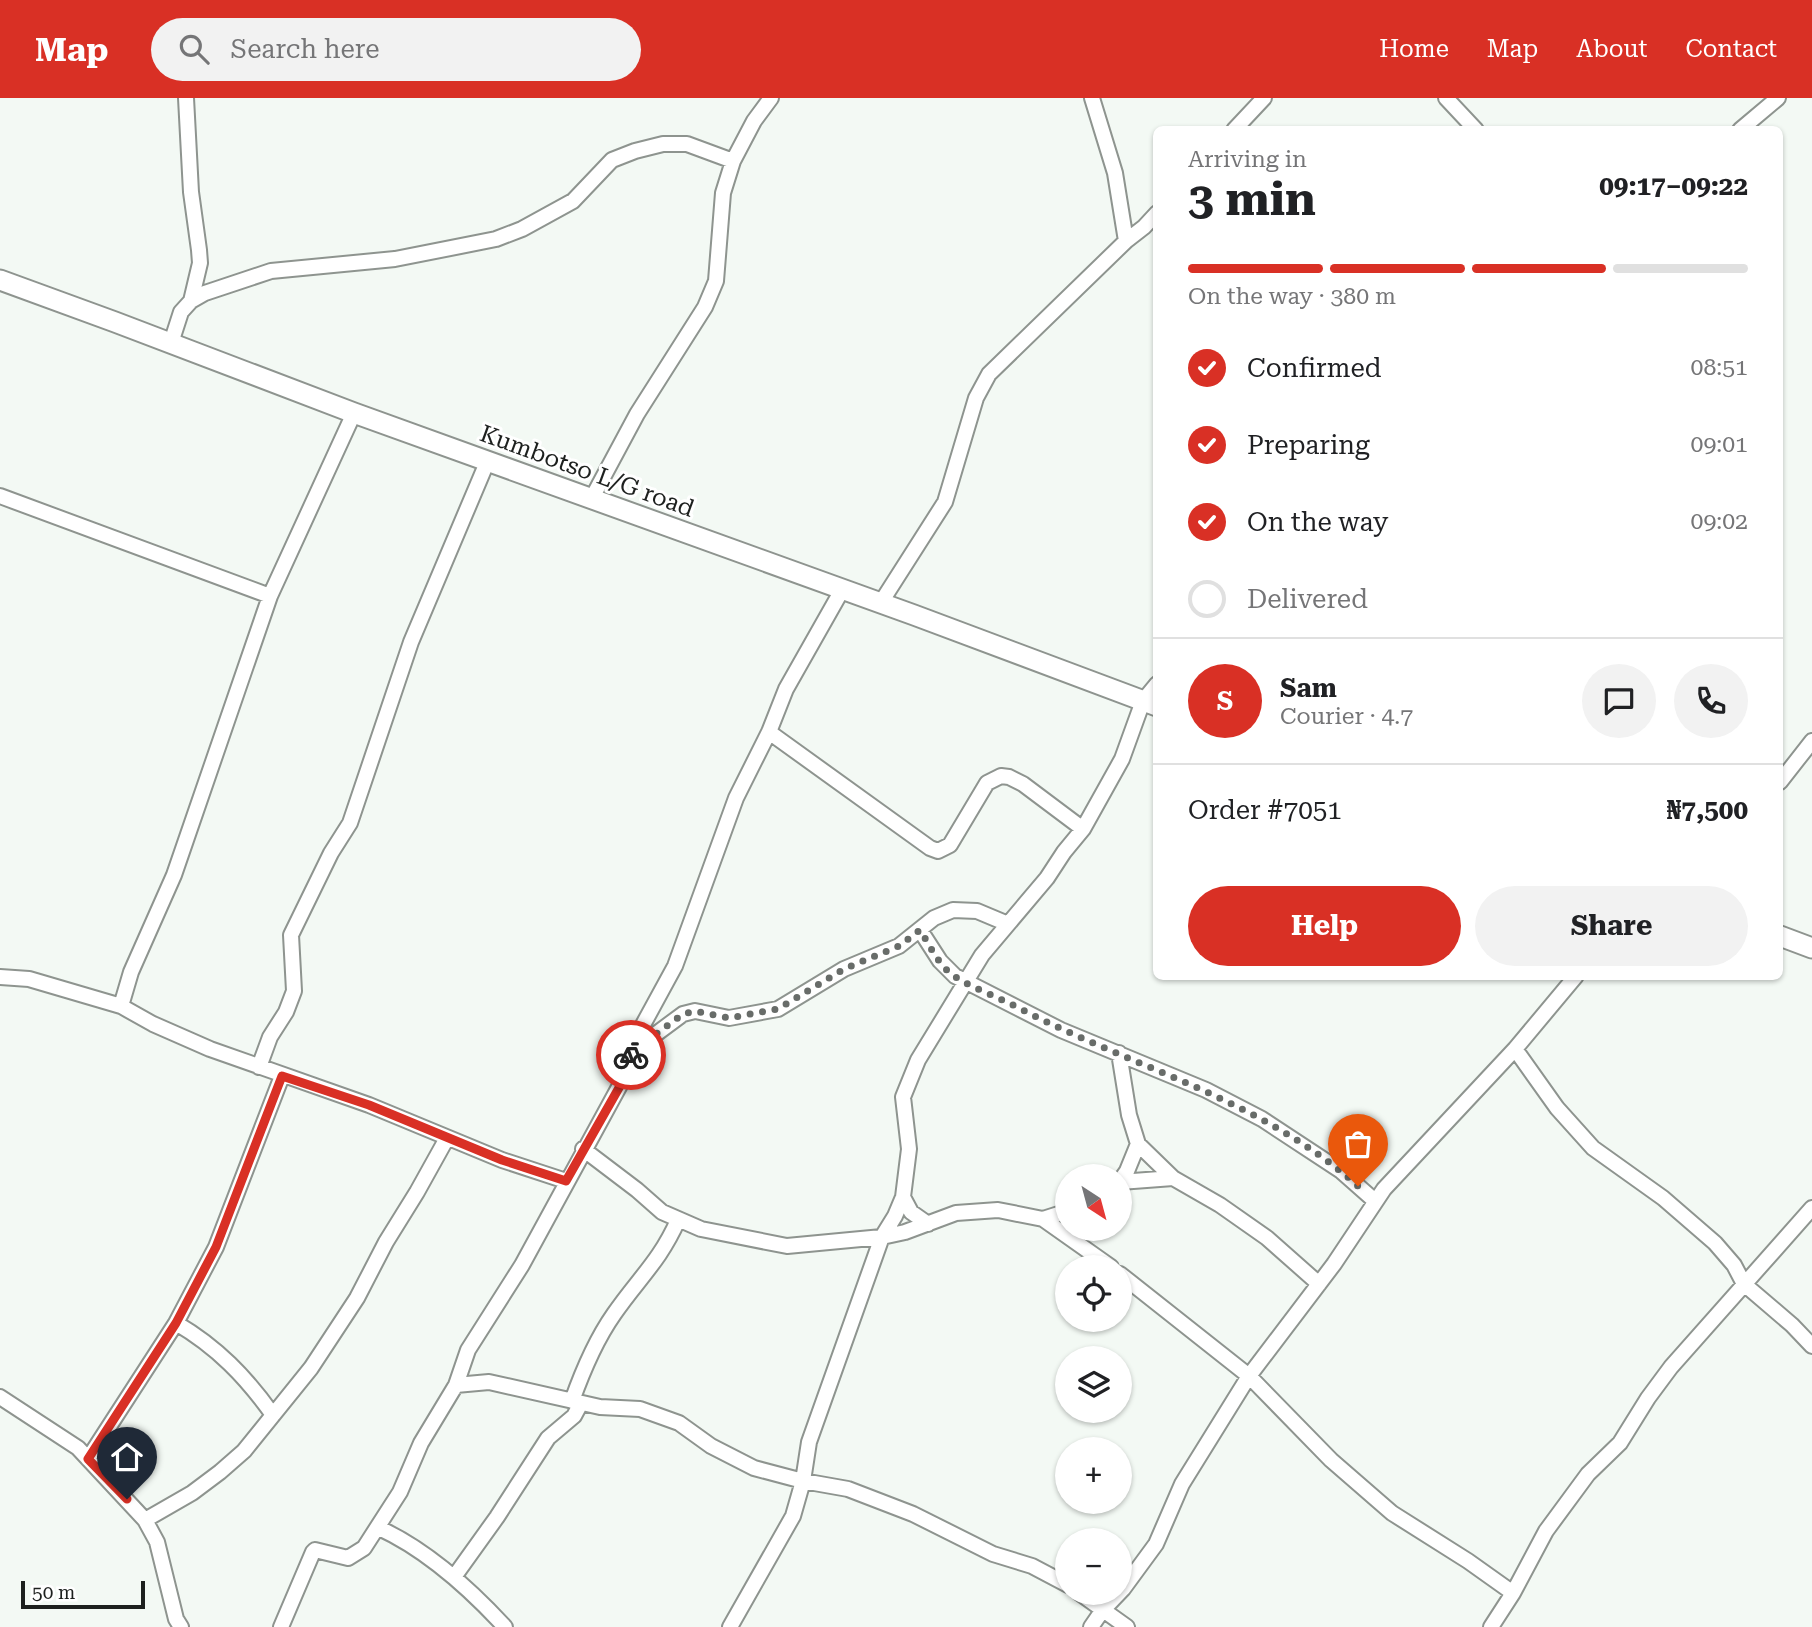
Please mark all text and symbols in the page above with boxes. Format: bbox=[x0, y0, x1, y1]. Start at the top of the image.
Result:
search box bbox=[151, 18, 641, 81]
text: Map bbox=[35, 30, 109, 69]
icon: search bbox=[175, 30, 213, 68]
text: Search here bbox=[231, 34, 380, 64]
text: Home bbox=[1379, 35, 1449, 63]
text: Map bbox=[1487, 35, 1538, 63]
text: About bbox=[1576, 35, 1647, 63]
text: Contact bbox=[1685, 35, 1777, 63]
text: Arriving in bbox=[1188, 146, 1307, 173]
text: 09:17–09:22 bbox=[1599, 171, 1748, 201]
text: 3 min bbox=[1188, 172, 1316, 226]
text: On the way · 380 m bbox=[1188, 283, 1396, 310]
icon: check bbox=[1188, 349, 1226, 387]
text: Confirmed bbox=[1247, 353, 1382, 383]
text: 08:51 bbox=[1691, 354, 1748, 381]
street label: Kumbotso L/G road bbox=[476, 419, 698, 523]
icon: check bbox=[1188, 426, 1226, 464]
text: Preparing bbox=[1247, 430, 1370, 460]
text: 09:01 bbox=[1691, 431, 1748, 458]
icon: check bbox=[1188, 503, 1226, 541]
text: On the way bbox=[1247, 507, 1388, 537]
text: 09:02 bbox=[1691, 508, 1748, 535]
text: Delivered bbox=[1247, 584, 1368, 614]
button: chat bbox=[1582, 664, 1656, 738]
button: phone bbox=[1674, 664, 1748, 738]
text: Sam bbox=[1280, 673, 1337, 703]
text: S bbox=[1217, 686, 1233, 716]
text: Courier · 4.7 bbox=[1280, 703, 1413, 730]
text: Order #7051 bbox=[1188, 795, 1342, 825]
text: ₦7,500 bbox=[1667, 795, 1748, 825]
button: Help bbox=[1188, 886, 1461, 966]
button: Share bbox=[1475, 886, 1748, 966]
courier bbox=[596, 1020, 666, 1090]
icon: bike bbox=[612, 1036, 650, 1074]
pin bbox=[1328, 1114, 1388, 1186]
icon: bag bbox=[1339, 1125, 1377, 1163]
north arrow bbox=[1055, 1164, 1132, 1241]
map controls bbox=[1055, 1164, 1132, 1605]
button: locate bbox=[1055, 1255, 1132, 1332]
button: layers bbox=[1055, 1346, 1132, 1423]
pin bbox=[97, 1427, 157, 1499]
button: + bbox=[1055, 1437, 1132, 1514]
icon: home bbox=[108, 1438, 146, 1476]
button: − bbox=[1055, 1528, 1132, 1605]
scale bar bbox=[21, 1578, 145, 1610]
text: 50 m bbox=[32, 1581, 75, 1604]

